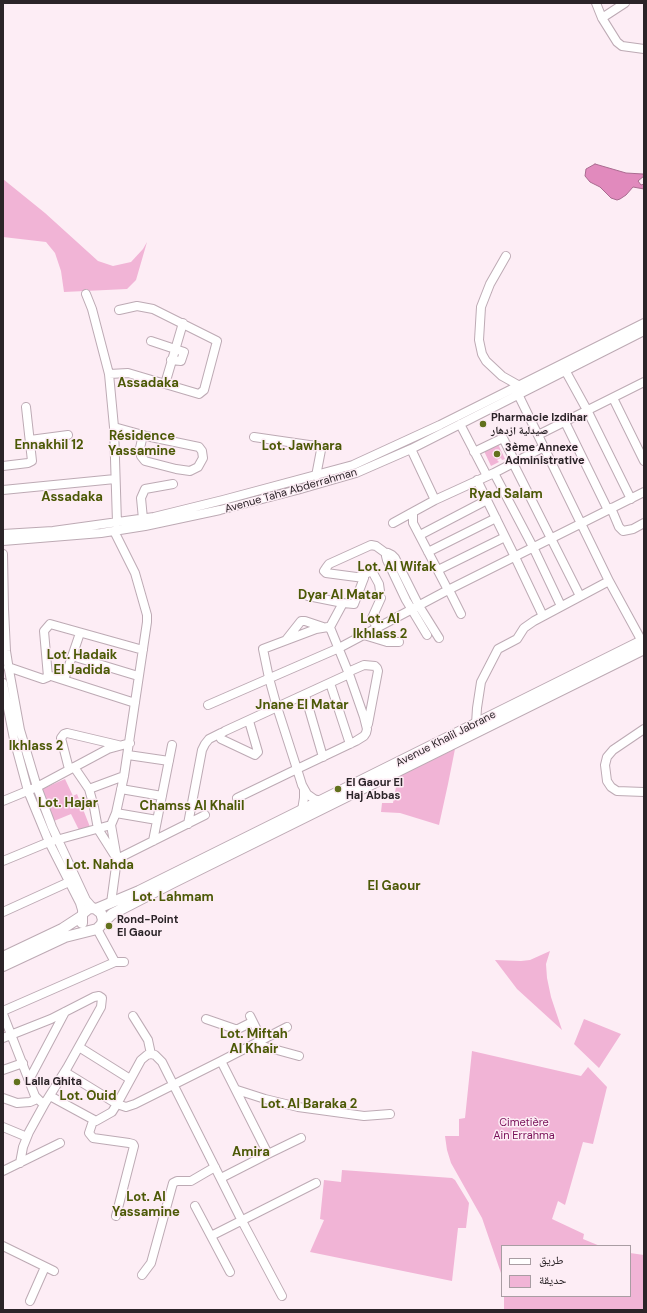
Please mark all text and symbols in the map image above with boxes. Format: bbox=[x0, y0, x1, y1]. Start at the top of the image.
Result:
district label: Assadaka bbox=[117, 376, 179, 392]
place label: Pharmacie Izdihar صيدلية ازدهار bbox=[491, 411, 588, 437]
marker: Pharmacie Izdihar صيدلية ازدهار bbox=[478, 419, 488, 429]
district label: Résidence Yassamine bbox=[108, 429, 176, 460]
district label: Ennakhil 12 bbox=[14, 438, 84, 454]
district label: Lot. Jawhara bbox=[262, 439, 342, 455]
place label: 3ème Annexe Administrative bbox=[505, 441, 585, 467]
marker: 3ème Annexe Administrative bbox=[492, 449, 502, 459]
street label: Avenue Taha Abderrahman bbox=[223, 466, 359, 516]
district label: Ryad Salam bbox=[469, 487, 543, 503]
district label: Assadaka bbox=[41, 490, 103, 506]
district label: Lot. Al Wifak bbox=[358, 560, 436, 576]
district label: Dyar Al Matar bbox=[298, 588, 384, 604]
district label: Lot. Al Ikhlass 2 bbox=[353, 612, 407, 643]
district label: Lot. Hadaik El Jadida bbox=[47, 648, 117, 679]
district label: Jnane El Matar bbox=[255, 698, 349, 714]
street label: Avenue Khalil Jabrane bbox=[394, 708, 498, 770]
district label: Ikhlass 2 bbox=[9, 739, 63, 755]
place label: El Gaour El Haj Abbas bbox=[346, 776, 403, 802]
marker: El Gaour El Haj Abbas bbox=[333, 784, 343, 794]
district label: Lot. Hajar bbox=[38, 796, 98, 812]
district label: Chamss Al Khalil bbox=[140, 799, 244, 815]
district label: Lot. Nahda bbox=[66, 858, 134, 874]
district label: El Gaour bbox=[367, 879, 421, 895]
district label: Lot. Lahmam bbox=[132, 890, 214, 906]
place label: Rond-Point El Gaour bbox=[117, 913, 178, 939]
marker: Rond-Point El Gaour bbox=[104, 921, 114, 931]
district label: Lot. Miftah Al Khair bbox=[220, 1027, 288, 1058]
place label: Lalla Ghita bbox=[25, 1075, 82, 1089]
marker: Lalla Ghita bbox=[12, 1077, 22, 1087]
district label: Lot. Ouid bbox=[60, 1089, 116, 1105]
district label: Lot. Al Baraka 2 bbox=[261, 1097, 357, 1113]
park label: Cimetière Ain Errahma bbox=[493, 1116, 555, 1142]
district label: Amira bbox=[232, 1145, 270, 1161]
district label: Lot. Al Yassamine bbox=[112, 1190, 180, 1221]
legend bbox=[501, 1245, 631, 1297]
text: طريق bbox=[539, 1252, 564, 1268]
text: حديقة bbox=[539, 1272, 567, 1288]

